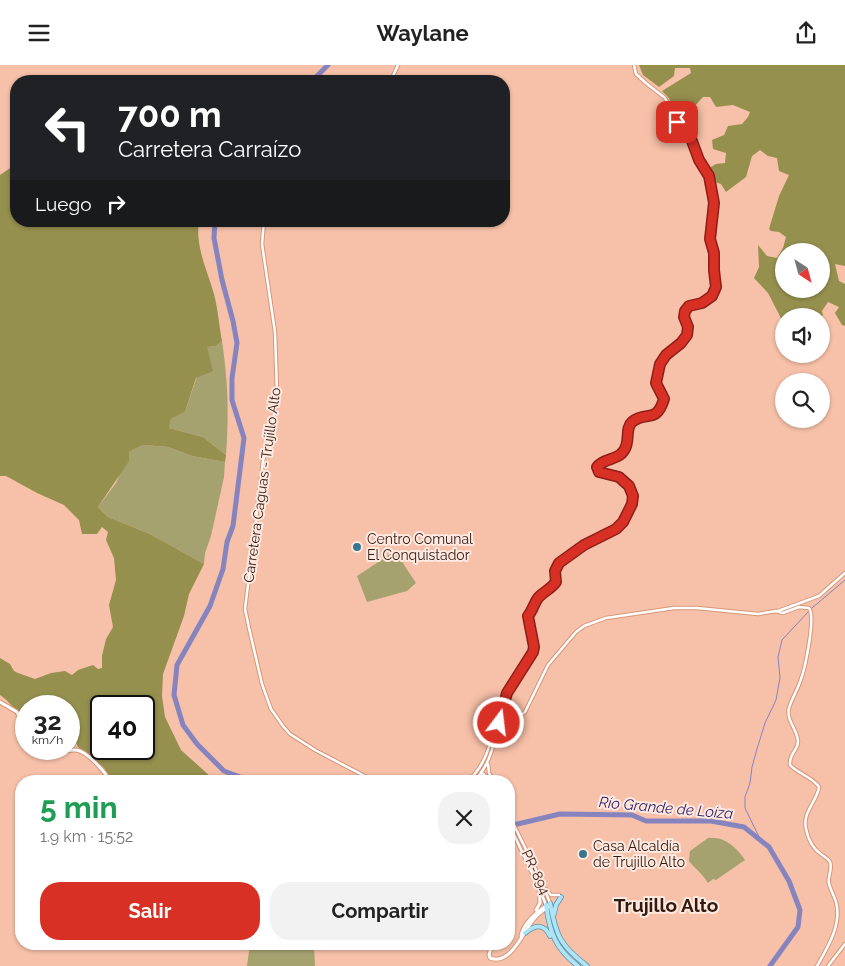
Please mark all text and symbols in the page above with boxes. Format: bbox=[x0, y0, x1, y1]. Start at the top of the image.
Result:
icon: menu bbox=[25, 19, 53, 47]
icon: share bbox=[792, 19, 820, 47]
text: Waylane bbox=[376, 20, 469, 46]
text: 700 m bbox=[118, 94, 222, 135]
icon: left bbox=[35, 95, 100, 160]
pin bbox=[656, 101, 698, 143]
icon: arrive bbox=[663, 108, 691, 136]
text: Carretera Carraízo bbox=[118, 136, 301, 162]
icon: right bbox=[102, 190, 130, 218]
text: Luego bbox=[35, 193, 92, 215]
north arrow bbox=[775, 243, 830, 297]
map controls bbox=[775, 243, 830, 428]
button: sound bbox=[775, 308, 830, 363]
button: search bbox=[775, 373, 830, 428]
street label: Carretera Caguas - Trujillo Alto bbox=[240, 386, 284, 584]
place label: Centro Comunal El Conquistador bbox=[367, 531, 473, 563]
marker: Centro Comunal El Conquistador bbox=[351, 541, 363, 553]
speed limit sign: 40 bbox=[90, 695, 155, 760]
position arrow bbox=[472, 696, 524, 748]
text: 32 bbox=[33, 706, 62, 736]
text: km/h bbox=[32, 733, 63, 747]
text: 5 min bbox=[40, 790, 118, 825]
button: close bbox=[438, 792, 490, 844]
water label: Río Grande de Loíza bbox=[598, 793, 734, 823]
text: 1.9 km · 15:52 bbox=[40, 827, 133, 846]
place label: Casa Alcaldía de Trujillo Alto bbox=[593, 838, 685, 870]
street label: PR-894 bbox=[519, 847, 554, 897]
marker: Casa Alcaldía de Trujillo Alto bbox=[577, 848, 589, 860]
button: Salir bbox=[40, 882, 260, 940]
button: Compartir bbox=[270, 882, 490, 940]
district label: Trujillo Alto bbox=[614, 894, 718, 916]

